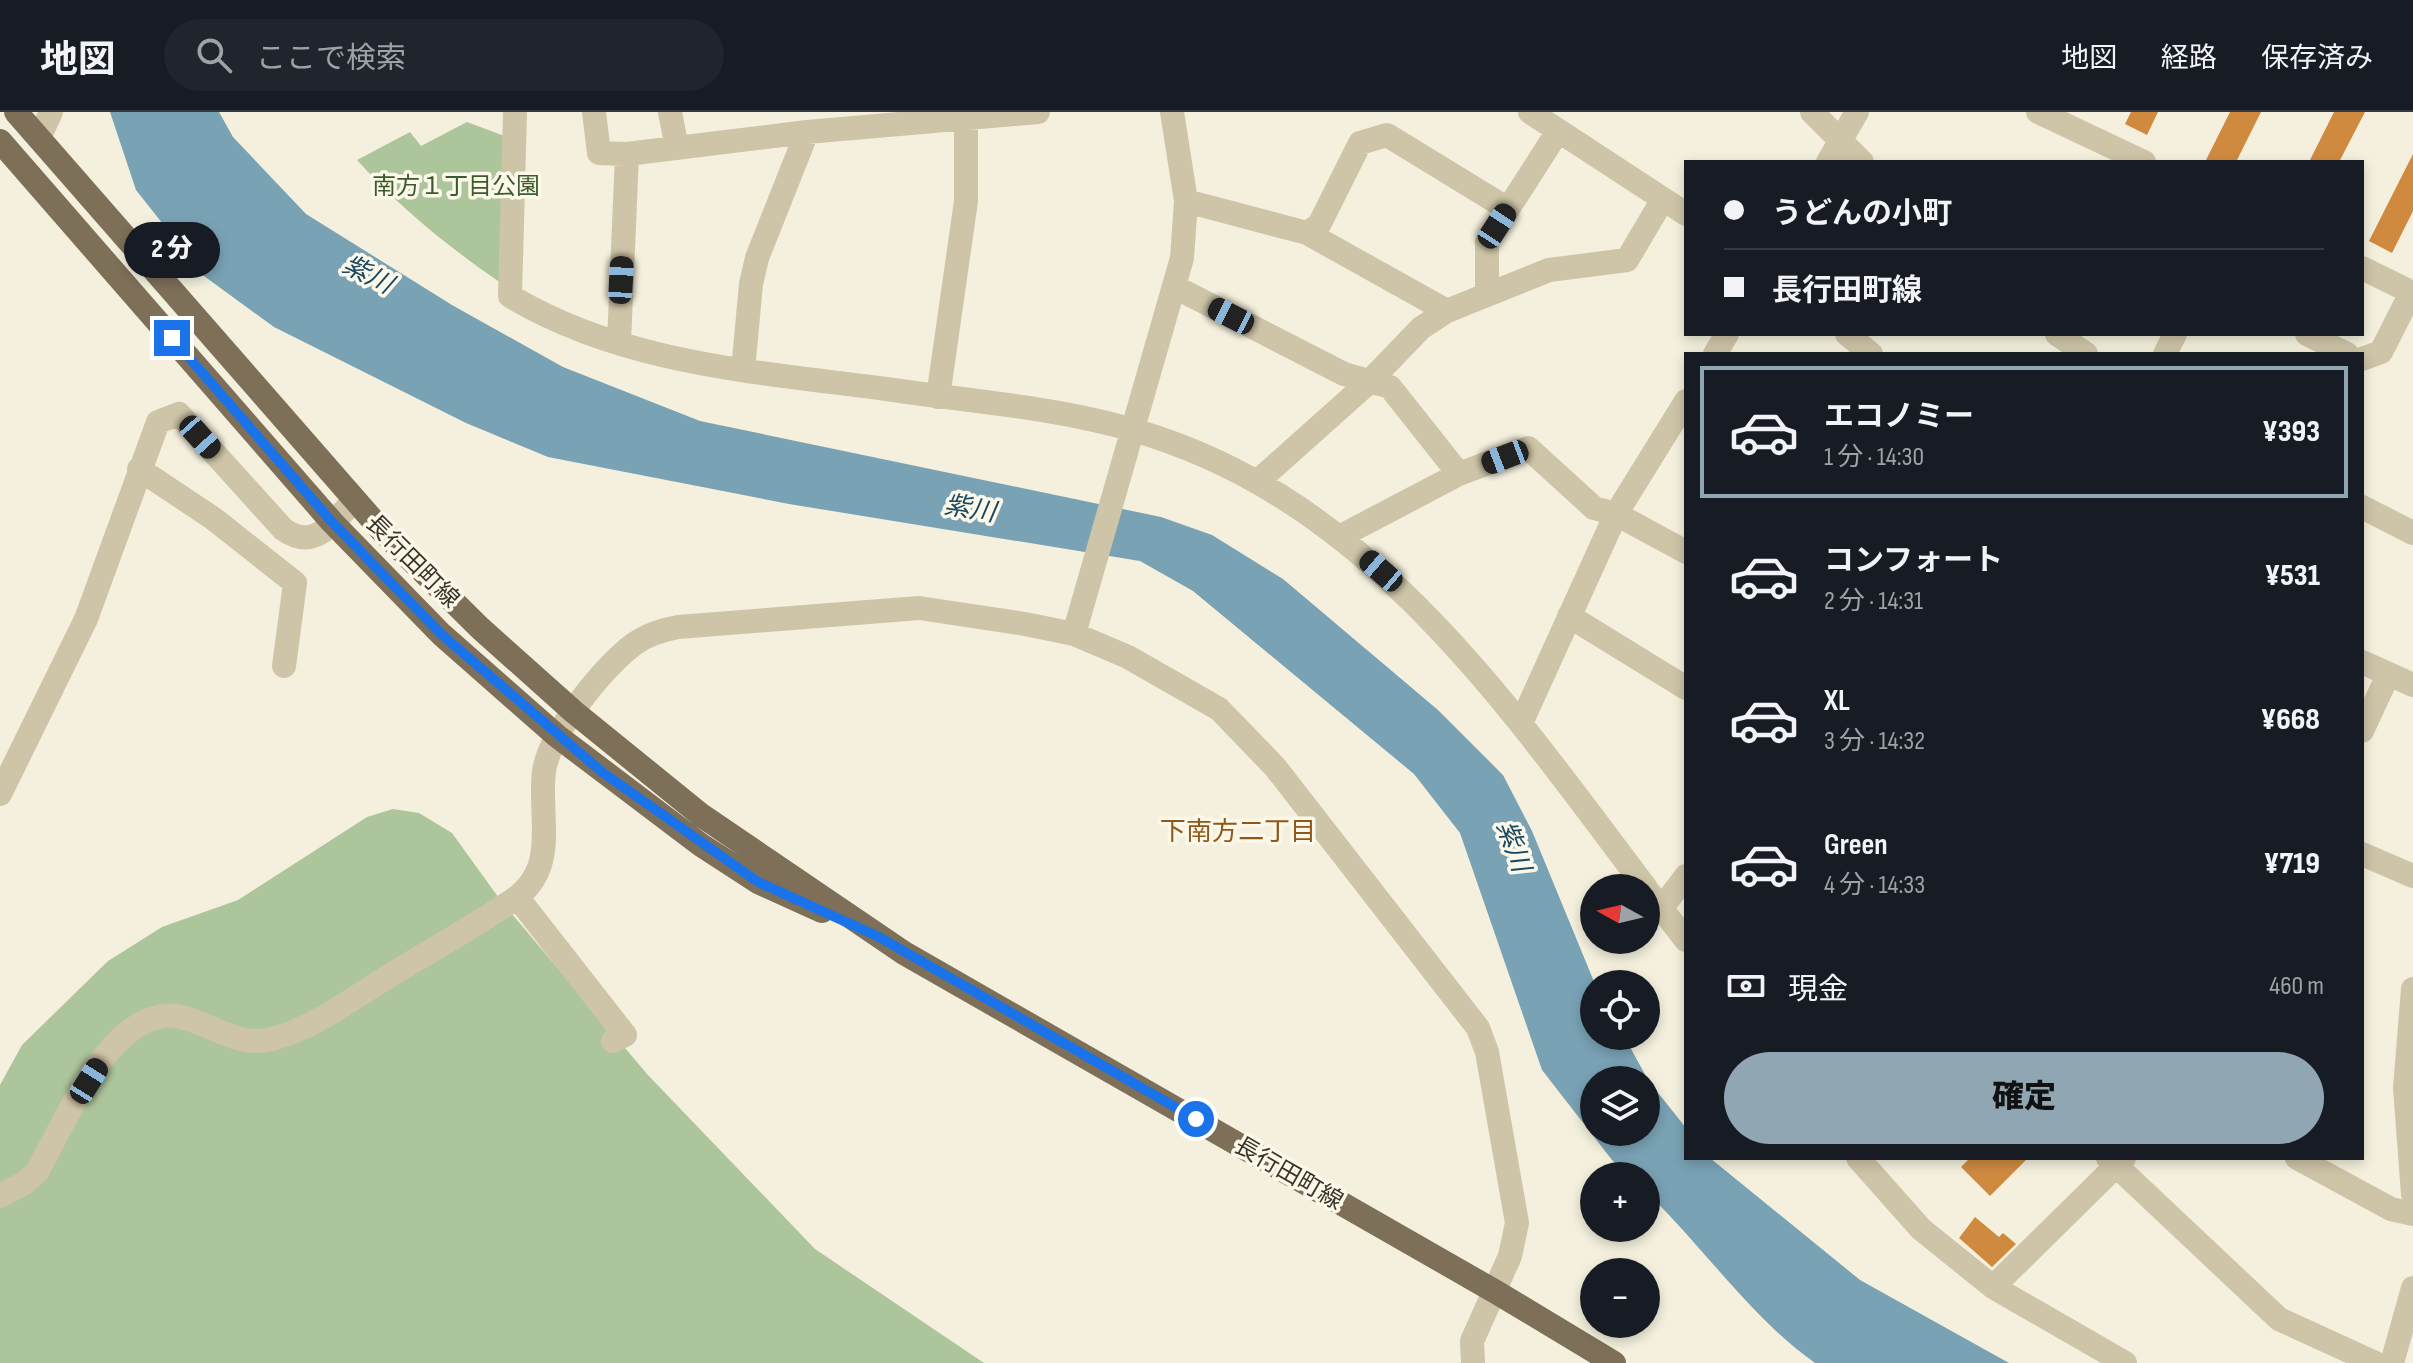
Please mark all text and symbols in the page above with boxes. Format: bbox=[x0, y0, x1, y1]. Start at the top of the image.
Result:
search box bbox=[164, 19, 724, 91]
icon: search bbox=[192, 33, 236, 77]
text: 地図 bbox=[40, 38, 116, 83]
text: ここで検索 bbox=[256, 41, 406, 77]
text: 地図 bbox=[2061, 42, 2117, 75]
text: 経路 bbox=[2161, 42, 2217, 75]
text: 保存済み bbox=[2261, 42, 2373, 75]
park label: 南方１丁目公園 bbox=[372, 172, 540, 201]
text: うどんの小町 bbox=[1772, 196, 1952, 232]
car bbox=[1474, 199, 1520, 253]
callout: 2 分 bbox=[124, 222, 220, 278]
text: 2 分 bbox=[151, 234, 193, 265]
water label: 紫川 bbox=[337, 250, 400, 302]
car bbox=[608, 255, 634, 305]
text: 長行田町線 bbox=[1772, 273, 1922, 309]
car bbox=[1204, 294, 1258, 338]
route end bbox=[154, 320, 190, 356]
icon: car bbox=[1728, 396, 1800, 468]
text: エコノミー bbox=[1824, 399, 1974, 435]
car bbox=[175, 411, 225, 463]
text: ¥393 bbox=[2262, 414, 2320, 450]
car bbox=[1478, 437, 1532, 477]
text: 1 分 · 14:30 bbox=[1824, 442, 1924, 473]
water label: 紫川 bbox=[942, 490, 1001, 529]
street label: 長行田町線 bbox=[360, 509, 465, 614]
icon: car bbox=[1728, 540, 1800, 612]
text: コンフォート bbox=[1824, 543, 2003, 579]
car bbox=[1355, 546, 1407, 596]
text: ¥531 bbox=[2265, 558, 2320, 594]
text: 2 分 · 14:31 bbox=[1824, 586, 1923, 617]
text: XL bbox=[1824, 683, 1850, 719]
icon: car bbox=[1728, 684, 1800, 756]
text: ¥668 bbox=[2261, 702, 2320, 738]
text: 3 分 · 14:32 bbox=[1824, 726, 1925, 757]
district label: 下南方二丁目 bbox=[1160, 817, 1316, 848]
water label: 紫川 bbox=[1489, 817, 1537, 879]
text: Green bbox=[1824, 827, 1888, 863]
icon: car bbox=[1728, 828, 1800, 900]
text: ¥719 bbox=[2264, 846, 2320, 882]
text: 4 分 · 14:33 bbox=[1824, 870, 1925, 901]
north arrow bbox=[1580, 874, 1660, 954]
map controls bbox=[1580, 874, 1660, 1338]
icon: cash bbox=[1724, 964, 1768, 1008]
button: locate bbox=[1580, 970, 1660, 1050]
text: 460 m bbox=[2269, 971, 2324, 1002]
text: 現金 bbox=[1788, 972, 1848, 1008]
button: 確定 bbox=[1724, 1052, 2324, 1144]
car bbox=[66, 1054, 112, 1108]
button: layers bbox=[1580, 1066, 1660, 1146]
route start bbox=[1178, 1101, 1214, 1137]
street label: 長行田町線 bbox=[1230, 1131, 1348, 1216]
button: + bbox=[1580, 1162, 1660, 1242]
button: − bbox=[1580, 1258, 1660, 1338]

